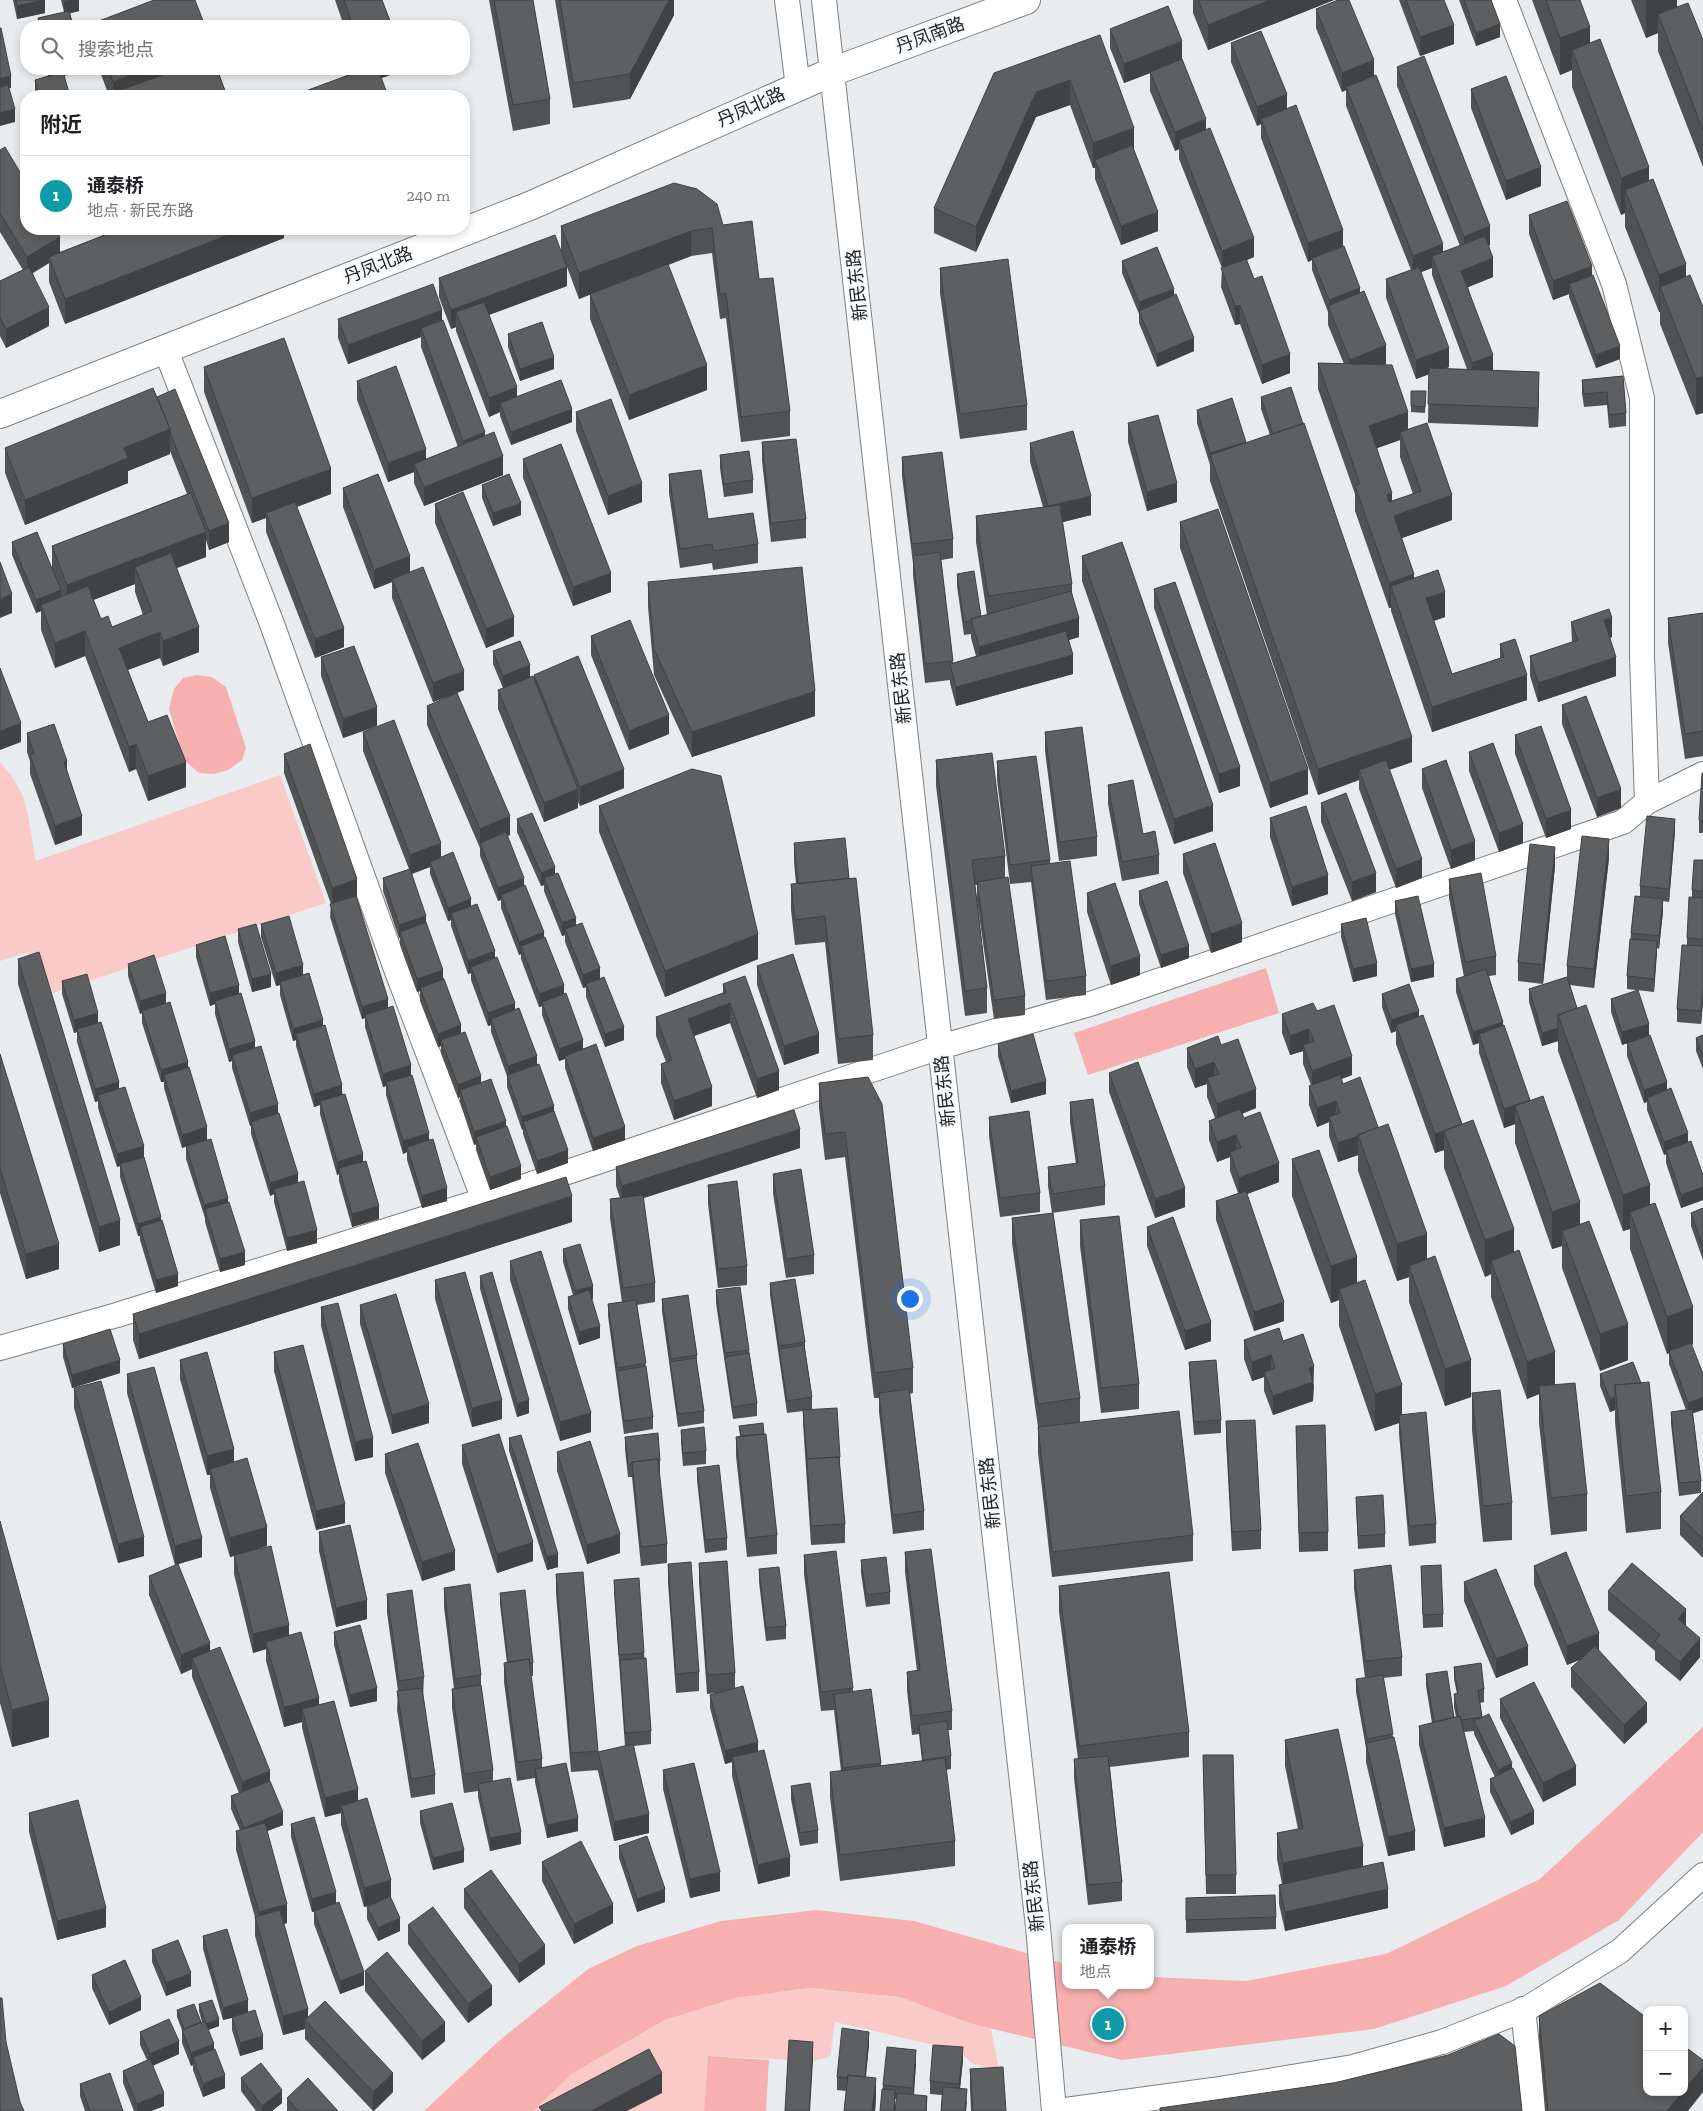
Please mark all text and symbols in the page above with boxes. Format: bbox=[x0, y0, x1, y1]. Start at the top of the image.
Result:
street label: 丹凤南路 bbox=[892, 12, 968, 58]
search box bbox=[20, 20, 470, 75]
icon: search bbox=[38, 34, 66, 62]
text: 搜索地点 bbox=[78, 38, 154, 61]
street label: 丹凤北路 bbox=[714, 82, 788, 132]
text: 附近 bbox=[40, 112, 82, 137]
text: 通泰桥 bbox=[87, 174, 144, 197]
text: 1 bbox=[53, 186, 59, 205]
text: 240 m bbox=[406, 186, 450, 205]
text: 地点 · 新民东路 bbox=[87, 201, 194, 220]
street label: 丹凤北路 bbox=[340, 242, 416, 288]
street label: 新民东路 bbox=[842, 248, 872, 322]
street label: 新民东路 bbox=[886, 651, 916, 725]
street label: 新民东路 bbox=[930, 1054, 960, 1128]
your location bbox=[897, 1286, 923, 1312]
street label: 新民东路 bbox=[975, 1456, 1005, 1530]
street label: 新民东路 bbox=[1019, 1859, 1049, 1933]
popup bbox=[1062, 1924, 1154, 1989]
text: 通泰桥 bbox=[1079, 1935, 1137, 1958]
text: 地点 bbox=[1079, 1962, 1112, 1981]
pin: 1 bbox=[1092, 2005, 1124, 2043]
map controls bbox=[1643, 2006, 1688, 2096]
button: + bbox=[1643, 2006, 1688, 2051]
button: − bbox=[1643, 2051, 1688, 2096]

